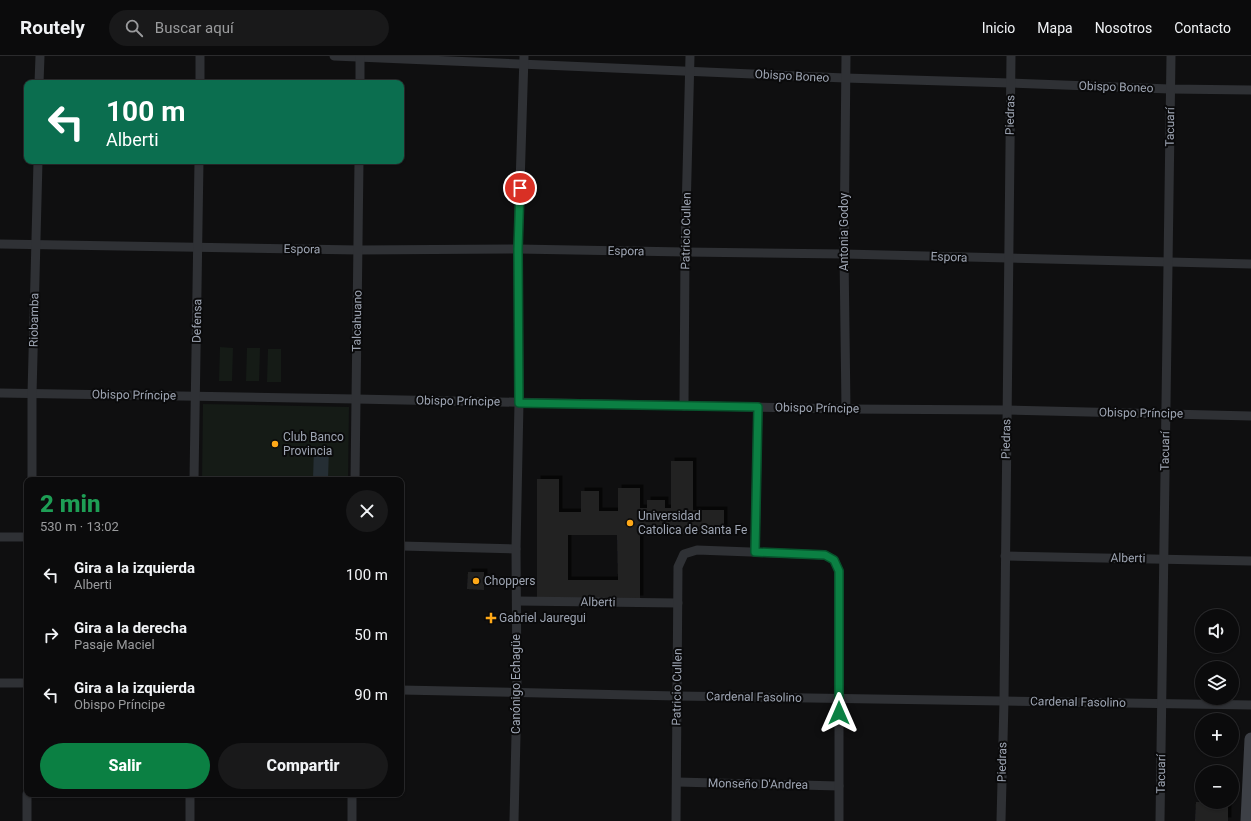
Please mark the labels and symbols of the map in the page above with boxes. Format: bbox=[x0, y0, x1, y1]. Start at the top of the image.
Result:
street label: Obispo Boneo bbox=[754, 67, 830, 85]
street label: Obispo Boneo bbox=[1078, 79, 1154, 95]
street label: Piedras bbox=[1003, 95, 1017, 135]
street label: Tacuarí bbox=[1163, 106, 1177, 147]
pin bbox=[503, 171, 537, 205]
street label: Patricio Cullen bbox=[678, 192, 694, 270]
street label: Antonia Godoy bbox=[837, 192, 851, 271]
street label: Espora bbox=[283, 242, 321, 256]
street label: Espora bbox=[607, 244, 645, 258]
street label: Espora bbox=[930, 249, 968, 265]
street label: Talcahuano bbox=[349, 290, 365, 352]
street label: Riobamba bbox=[27, 293, 41, 347]
street label: Defensa bbox=[190, 299, 204, 343]
street label: Obispo Príncipe bbox=[92, 387, 176, 403]
street label: Obispo Príncipe bbox=[416, 393, 500, 409]
street label: Obispo Príncipe bbox=[775, 400, 859, 416]
street label: Obispo Príncipe bbox=[1099, 405, 1183, 421]
street label: Piedras bbox=[999, 419, 1013, 459]
place label: Club Banco Provincia bbox=[283, 430, 344, 458]
street label: Tacuarí bbox=[1158, 430, 1172, 471]
marker: Club Banco Provincia bbox=[270, 439, 280, 449]
place label: Universidad Catolica de Santa Fe bbox=[638, 509, 747, 537]
marker: Universidad Catolica de Santa Fe bbox=[625, 518, 635, 528]
street label: Alberti bbox=[1110, 551, 1146, 565]
place label: Choppers bbox=[484, 574, 535, 588]
marker: Choppers bbox=[471, 576, 481, 586]
street label: Alberti bbox=[580, 595, 616, 609]
place label: Gabriel Jauregui bbox=[499, 611, 586, 625]
marker: Gabriel Jauregui bbox=[486, 613, 496, 623]
street label: Canónigo Echagüe bbox=[509, 634, 523, 734]
street label: Patricio Cullen bbox=[669, 648, 685, 726]
street label: Cardenal Fasolino bbox=[706, 689, 802, 705]
position arrow bbox=[818, 692, 860, 734]
street label: Cardenal Fasolino bbox=[1030, 694, 1126, 710]
street label: Piedras bbox=[995, 742, 1009, 782]
street label: Tacuarí bbox=[1154, 753, 1168, 794]
street label: Monseño D'Andrea bbox=[708, 776, 808, 792]

